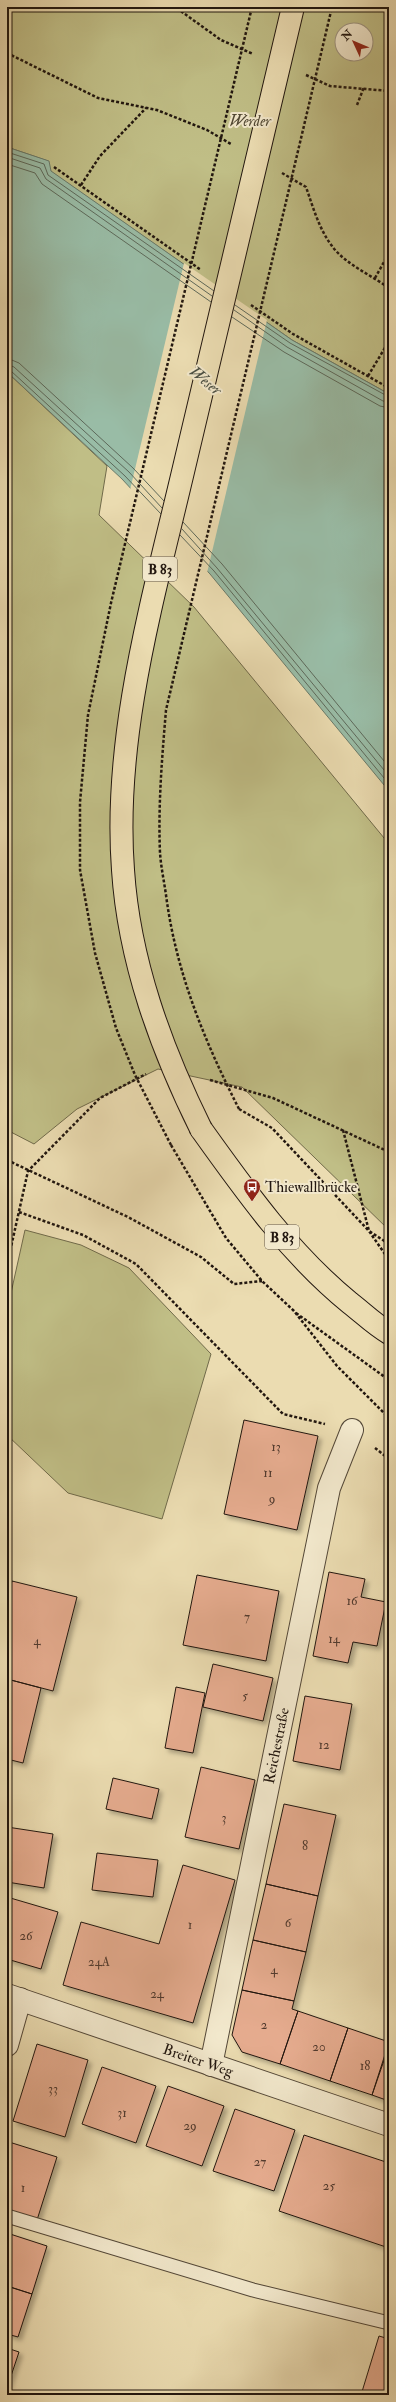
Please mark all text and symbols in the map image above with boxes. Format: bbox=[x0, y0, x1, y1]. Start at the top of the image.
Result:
north arrow bbox=[334, 22, 374, 62]
text: N bbox=[338, 27, 356, 44]
park label: Werder bbox=[229, 112, 272, 131]
water label: Weser bbox=[185, 362, 227, 401]
road number: B 83 bbox=[143, 557, 177, 581]
bus stop icon: Thiewallbrücke bbox=[242, 1177, 262, 1202]
place label: Thiewallbrücke bbox=[265, 1178, 357, 1197]
road number: B 83 bbox=[265, 1225, 299, 1249]
house number: 13 bbox=[271, 1439, 281, 1455]
house number: 11 bbox=[263, 1465, 273, 1481]
house number: 9 bbox=[268, 1491, 275, 1507]
house number: 16 bbox=[346, 1593, 359, 1609]
house number: 7 bbox=[244, 1609, 250, 1625]
house number: 14 bbox=[328, 1631, 341, 1647]
house number: 4 bbox=[33, 1633, 41, 1649]
house number: 5 bbox=[242, 1688, 248, 1704]
street label: Reichestraße bbox=[260, 1706, 294, 1785]
house number: 12 bbox=[318, 1737, 330, 1753]
house number: 3 bbox=[222, 1810, 227, 1826]
house number: 8 bbox=[302, 1838, 308, 1854]
house number: 6 bbox=[285, 1915, 293, 1931]
house number: 1 bbox=[188, 1917, 193, 1933]
house number: 26 bbox=[19, 1928, 34, 1944]
house number: 24A bbox=[88, 1954, 111, 1970]
house number: 4 bbox=[270, 1962, 278, 1978]
house number: 24 bbox=[150, 1986, 165, 2002]
house number: 2 bbox=[261, 2017, 268, 2033]
house number: 20 bbox=[312, 2039, 326, 2055]
street label: Breiter Weg bbox=[160, 2040, 236, 2082]
house number: 18 bbox=[360, 2058, 370, 2074]
house number: 33 bbox=[48, 2081, 58, 2097]
house number: 31 bbox=[117, 2105, 127, 2121]
house number: 29 bbox=[183, 2118, 197, 2134]
house number: 27 bbox=[254, 2154, 266, 2170]
house number: 25 bbox=[323, 2178, 335, 2194]
house number: 1 bbox=[21, 2180, 26, 2196]

